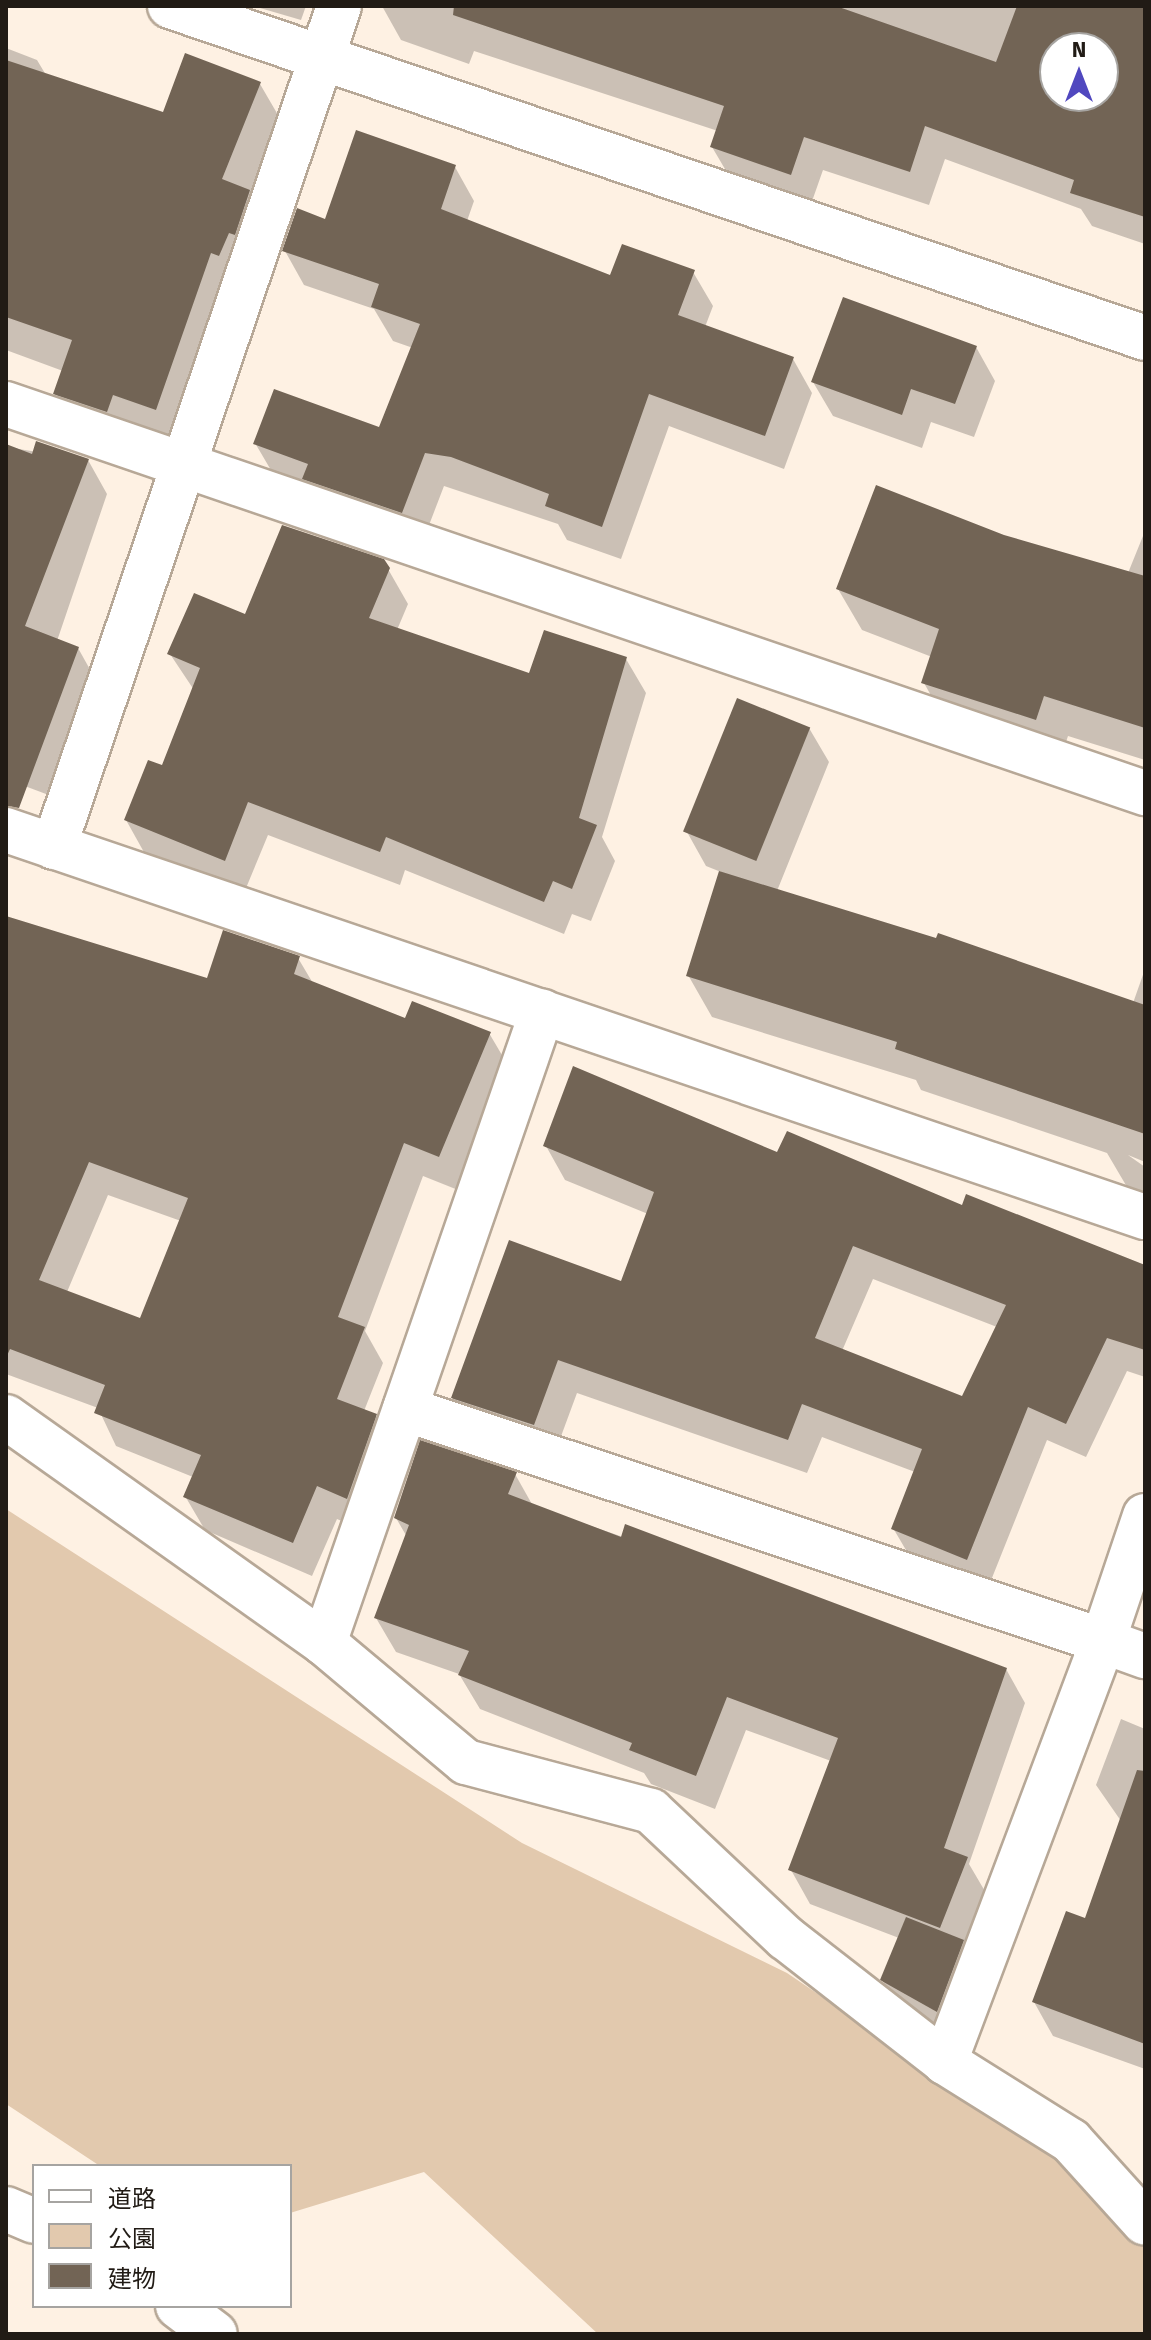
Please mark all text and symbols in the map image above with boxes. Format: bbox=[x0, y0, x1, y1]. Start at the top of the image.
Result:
north arrow bbox=[1039, 32, 1119, 112]
text: N bbox=[1072, 36, 1086, 63]
legend bbox=[32, 2164, 292, 2308]
text: 道路 bbox=[108, 2185, 156, 2213]
text: 公園 bbox=[108, 2225, 156, 2253]
text: 建物 bbox=[108, 2265, 156, 2293]

